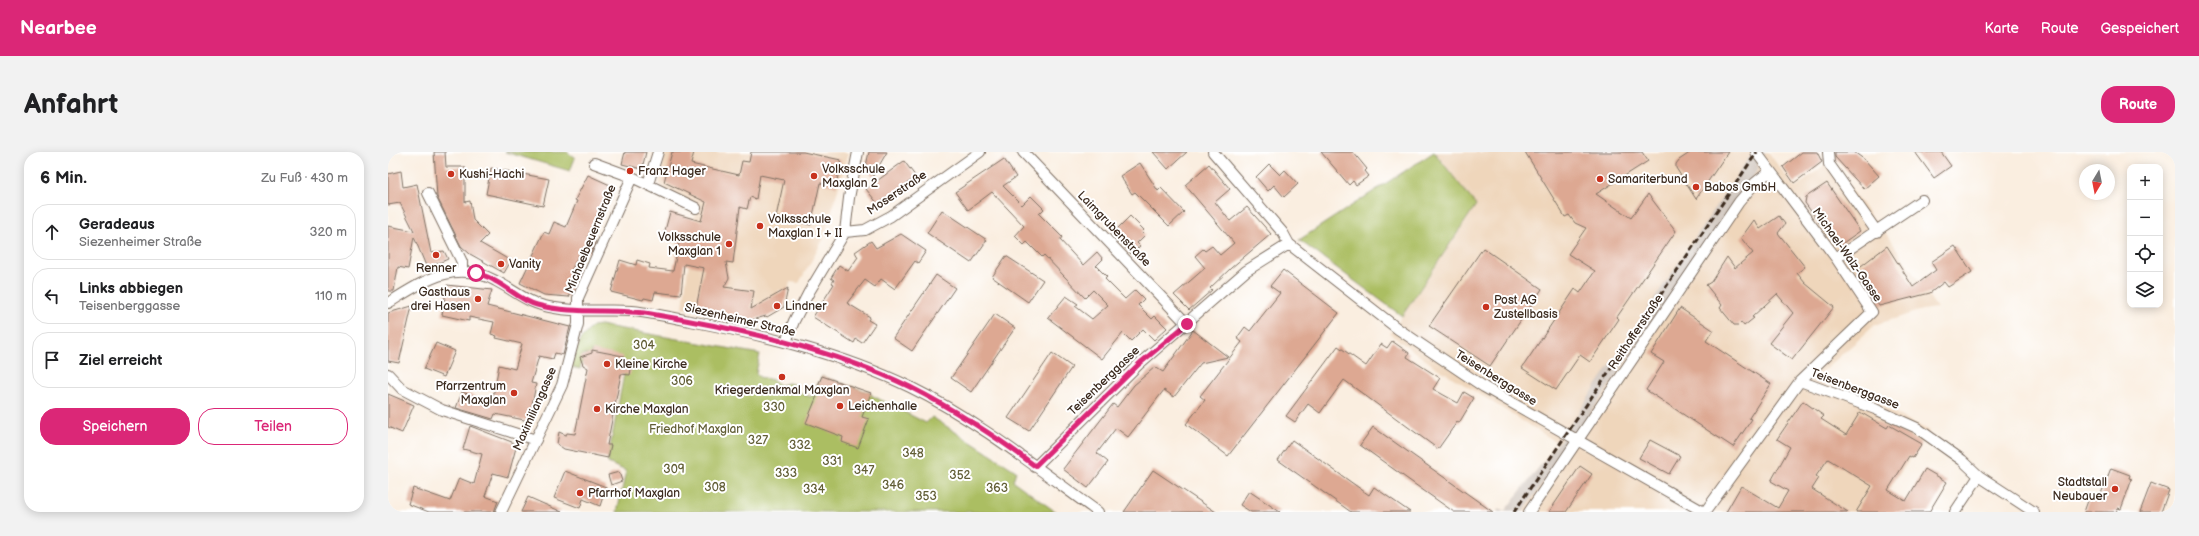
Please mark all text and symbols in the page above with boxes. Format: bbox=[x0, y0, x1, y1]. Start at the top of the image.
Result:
text: Nearbee bbox=[20, 17, 97, 40]
text: Karte bbox=[1985, 20, 2019, 37]
text: Route bbox=[2041, 20, 2079, 37]
text: Gespeichert bbox=[2101, 20, 2179, 37]
button: Route bbox=[2101, 86, 2175, 123]
text: Anfahrt bbox=[24, 88, 118, 121]
place label: Volksschule Maxglan 2 bbox=[822, 162, 885, 191]
place label: Franz Hager bbox=[638, 164, 706, 179]
north arrow bbox=[2079, 164, 2115, 200]
map controls bbox=[2127, 164, 2163, 308]
button: + bbox=[2127, 164, 2163, 200]
marker: Franz Hager bbox=[625, 166, 635, 176]
place label: Kushi-Hachi bbox=[459, 167, 525, 182]
text: 6 Min. bbox=[40, 168, 87, 188]
street label: Moserstraße bbox=[864, 168, 930, 218]
marker: Kushi-Hachi bbox=[446, 169, 456, 179]
text: Zu Fuß · 430 m bbox=[261, 170, 348, 186]
marker: Volksschule Maxglan 2 bbox=[809, 171, 819, 181]
place label: Samariterbund bbox=[1608, 172, 1688, 187]
marker: Samariterbund bbox=[1595, 174, 1605, 184]
place label: Babos GmbH bbox=[1704, 180, 1776, 195]
street label: Michaelbeuernstraße bbox=[562, 182, 620, 296]
marker: Babos GmbH bbox=[1691, 182, 1701, 192]
street label: Laimgrubenstraße bbox=[1074, 188, 1154, 270]
button: − bbox=[2127, 200, 2163, 236]
street label: Michael-Walz-Gasse bbox=[1809, 205, 1885, 305]
place label: Volksschule Maxglan I + II bbox=[768, 212, 843, 241]
text: Geradeaus bbox=[79, 215, 155, 234]
icon: ahead bbox=[41, 221, 63, 243]
marker: Volksschule Maxglan I + II bbox=[755, 221, 765, 231]
text: 320 m bbox=[309, 224, 347, 240]
place label: Volksschule Maxglan 1 bbox=[658, 230, 721, 259]
text: Siezenheimer Straße bbox=[79, 234, 202, 250]
button: locate bbox=[2127, 236, 2163, 272]
marker: Volksschule Maxglan 1 bbox=[724, 239, 734, 249]
marker: Renner bbox=[431, 250, 441, 260]
place label: Vanity bbox=[509, 257, 542, 272]
marker: Vanity bbox=[496, 259, 506, 269]
place label: Renner bbox=[416, 261, 457, 276]
route start bbox=[467, 264, 485, 282]
button: layers bbox=[2127, 272, 2163, 308]
text: Links abbiegen bbox=[79, 279, 183, 298]
icon: left bbox=[41, 285, 63, 307]
place label: Gasthaus drei Hasen bbox=[410, 285, 470, 314]
text: 110 m bbox=[315, 288, 347, 304]
street label: Reithofferstraße bbox=[1605, 292, 1667, 372]
place label: Post AG Zustellbasis bbox=[1493, 293, 1558, 322]
marker: Gasthaus drei Hasen bbox=[473, 294, 483, 304]
text: Teisenberggasse bbox=[79, 298, 180, 314]
place label: Lindner bbox=[785, 299, 827, 314]
street label: Siezenheimer Straße bbox=[683, 300, 797, 340]
marker: Lindner bbox=[772, 301, 782, 311]
marker: Post AG Zustellbasis bbox=[1481, 302, 1491, 312]
route end bbox=[1178, 315, 1196, 333]
park label: 304 bbox=[633, 338, 656, 353]
street label: Teisenberggasse bbox=[1065, 343, 1143, 419]
street label: Teisenberggasse bbox=[1452, 347, 1540, 409]
icon: arrive bbox=[41, 349, 63, 371]
text: Ziel erreicht bbox=[79, 351, 162, 370]
place label: Kleine Kirche bbox=[615, 357, 687, 372]
marker: Kleine Kirche bbox=[602, 359, 612, 369]
street label: Maximiliangasse bbox=[510, 365, 560, 453]
street label: Teisenberggasse bbox=[1809, 365, 1901, 413]
marker: Kriegerdenkmal Maxglan bbox=[777, 372, 787, 382]
park label: 306 bbox=[671, 374, 693, 389]
place label: Pfarrzentrum Maxglan bbox=[435, 379, 506, 408]
place label: Kriegerdenkmal Maxglan bbox=[715, 383, 850, 398]
marker: Pfarrzentrum Maxglan bbox=[509, 388, 519, 398]
place label: Leichenhalle bbox=[848, 399, 917, 414]
park label: 330 bbox=[763, 400, 785, 415]
marker: Leichenhalle bbox=[835, 401, 845, 411]
place label: Kirche Maxglan bbox=[605, 402, 689, 417]
marker: Kirche Maxglan bbox=[592, 404, 602, 414]
button: Speichern bbox=[40, 408, 190, 445]
button: Teilen bbox=[198, 408, 348, 445]
park label: Friedhof Maxglan bbox=[649, 422, 743, 437]
park label: 327 bbox=[748, 433, 768, 448]
park label: 332 bbox=[789, 438, 811, 453]
park label: 348 bbox=[902, 446, 924, 461]
park label: 331 bbox=[822, 454, 842, 469]
park label: 309 bbox=[663, 462, 685, 477]
park label: 347 bbox=[854, 463, 874, 478]
park label: 333 bbox=[775, 466, 797, 481]
park label: 352 bbox=[949, 468, 971, 483]
place label: Stadtstall Neubauer bbox=[2052, 475, 2108, 504]
park label: 346 bbox=[882, 478, 904, 493]
park label: 308 bbox=[704, 480, 726, 495]
park label: 363 bbox=[986, 481, 1008, 496]
park label: 334 bbox=[803, 482, 826, 497]
marker: Stadtstall Neubauer bbox=[2110, 484, 2120, 494]
place label: Pfarrhof Maxglan bbox=[588, 486, 680, 501]
marker: Pfarrhof Maxglan bbox=[575, 488, 585, 498]
park label: 353 bbox=[915, 489, 937, 504]

